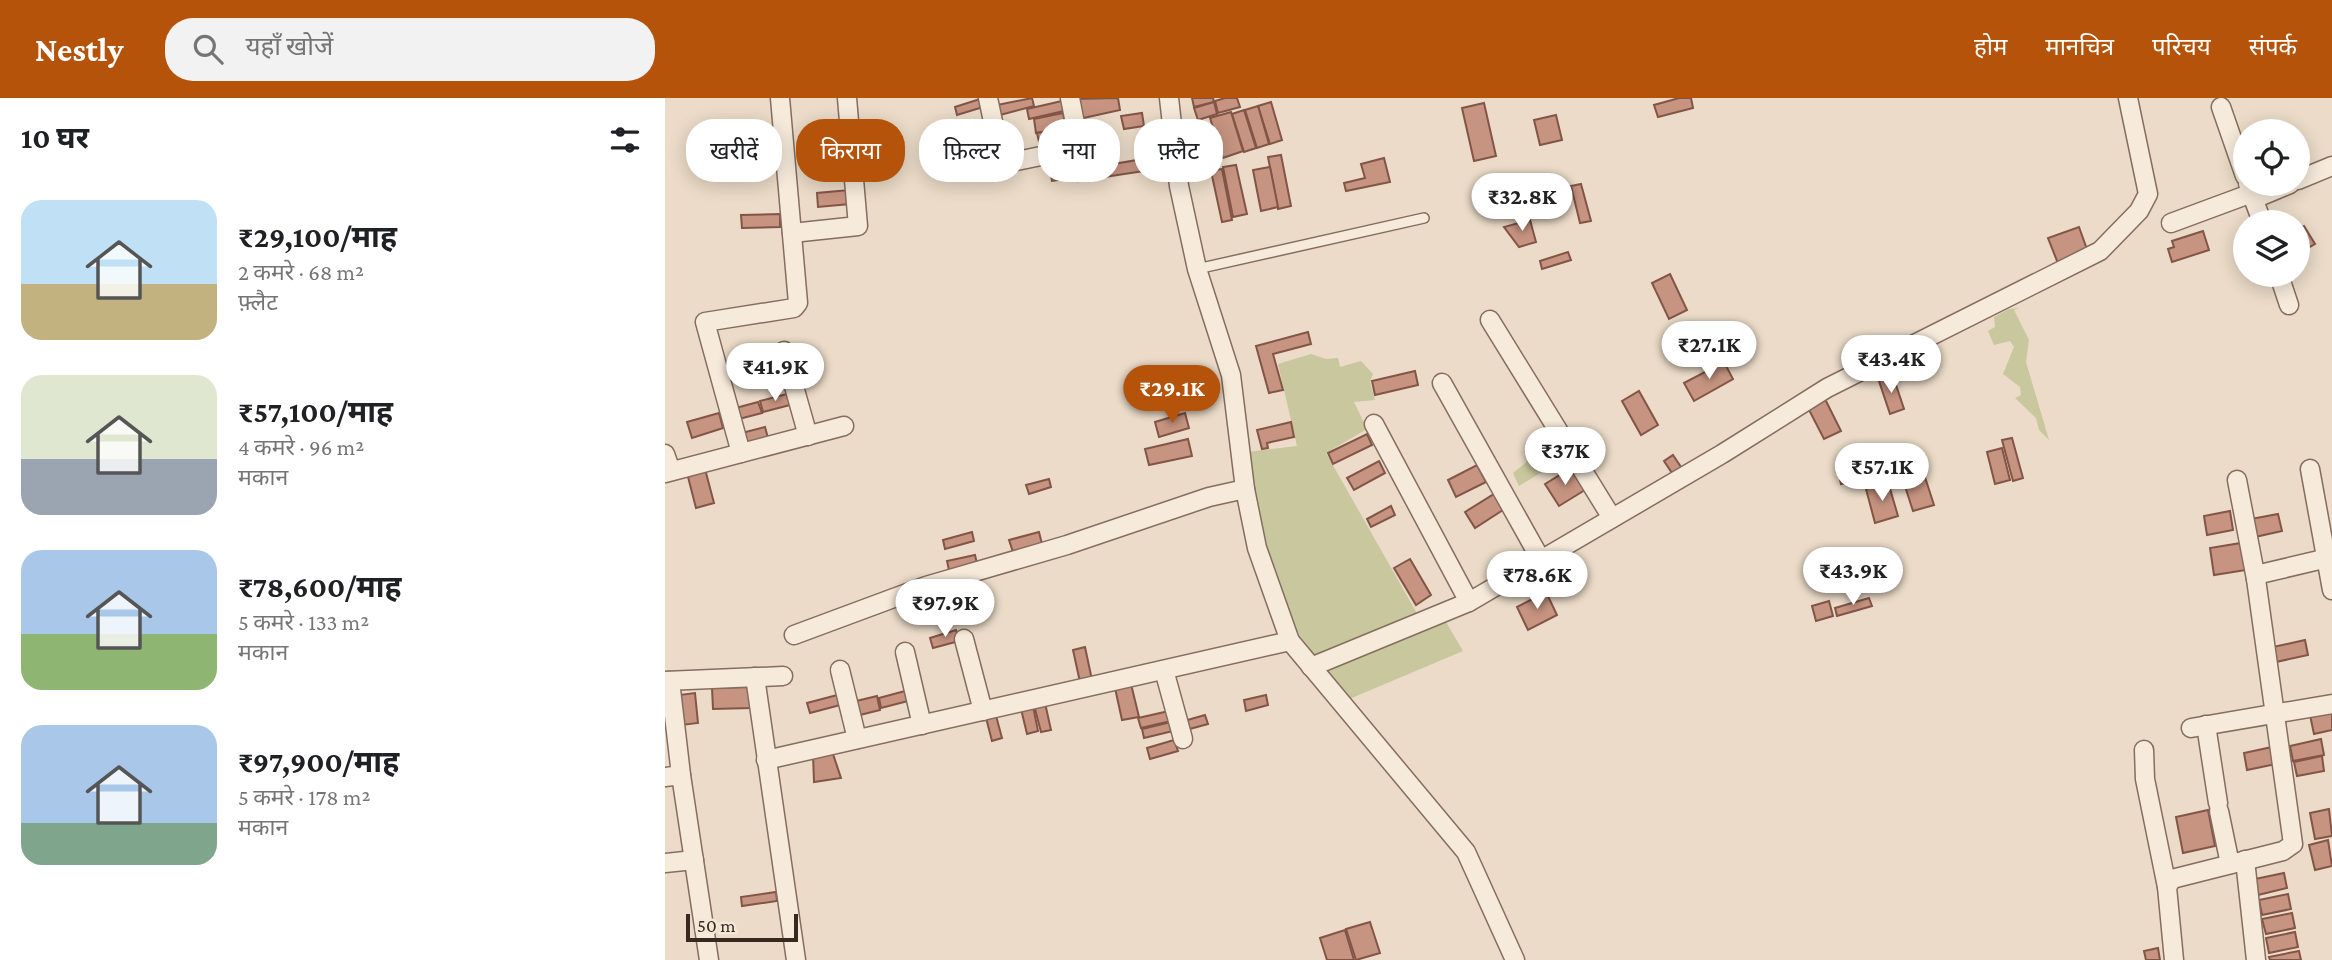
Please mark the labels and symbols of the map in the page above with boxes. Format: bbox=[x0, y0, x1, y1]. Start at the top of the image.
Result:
pin: ₹32.8K bbox=[1465, 174, 1579, 233]
pin: ₹27.1K bbox=[1652, 322, 1766, 381]
pin: ₹43.4K bbox=[1834, 336, 1948, 395]
pin: ₹41.9K bbox=[718, 344, 832, 403]
pin: ₹29.1K bbox=[1115, 366, 1229, 425]
pin: ₹37K bbox=[1524, 428, 1606, 487]
pin: ₹57.1K bbox=[1825, 444, 1939, 503]
pin: ₹43.9K bbox=[1796, 547, 1910, 607]
pin: ₹78.6K bbox=[1480, 552, 1594, 611]
pin: ₹97.9K bbox=[888, 580, 1002, 639]
scale bar bbox=[686, 911, 798, 943]

